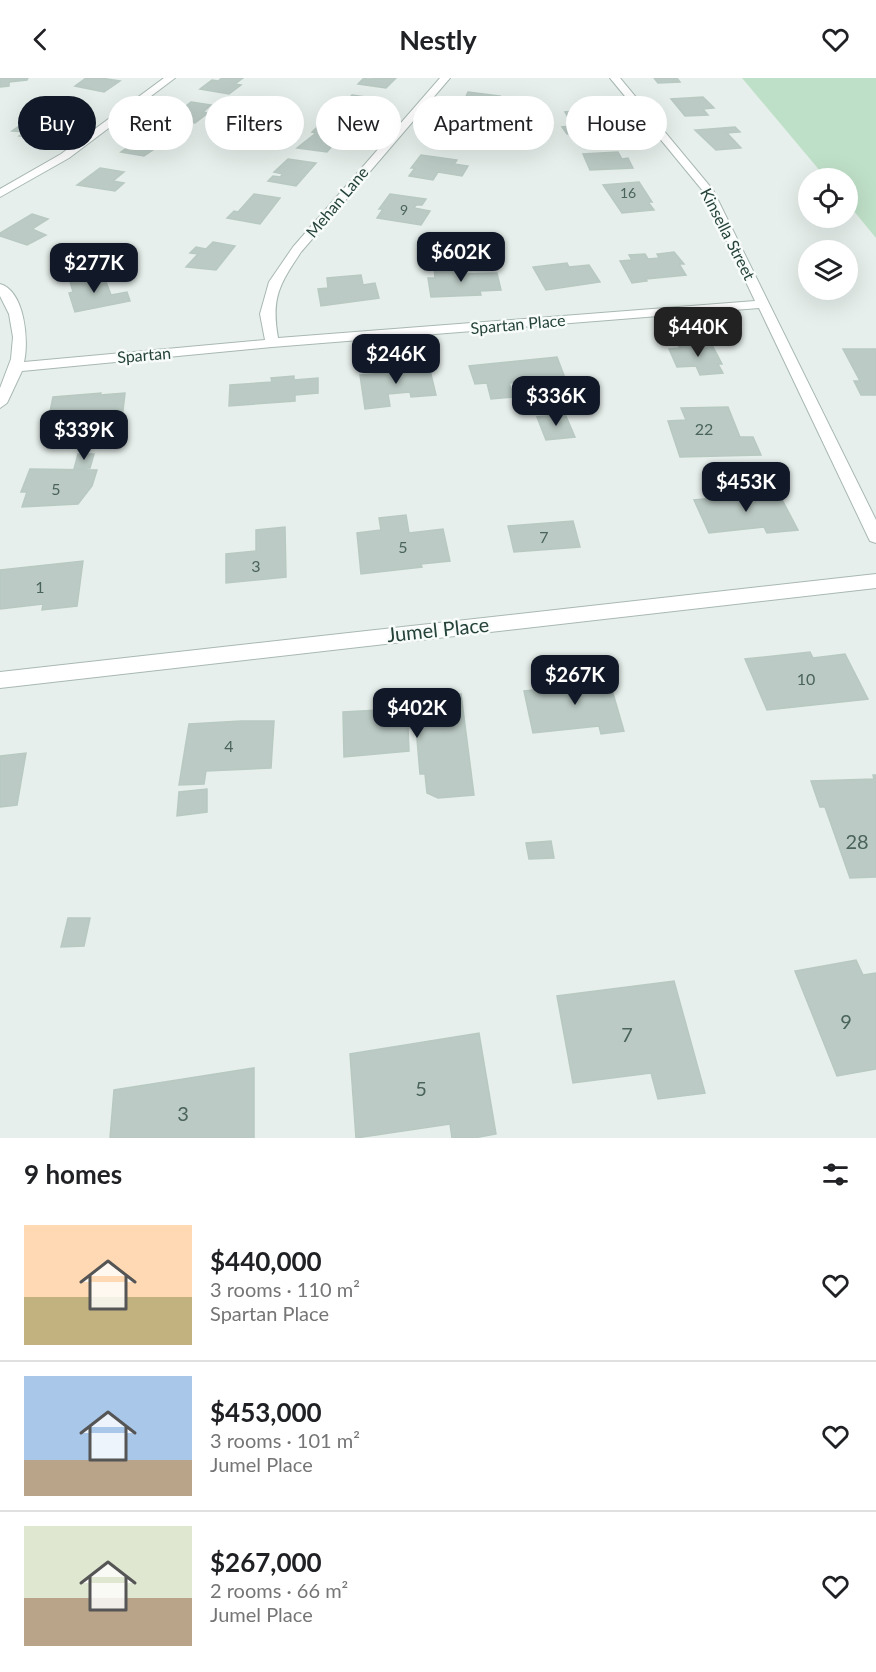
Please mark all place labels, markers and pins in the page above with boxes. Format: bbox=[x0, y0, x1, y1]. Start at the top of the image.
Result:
pin: $602K bbox=[419, 232, 503, 283]
pin: $277K bbox=[52, 243, 136, 294]
pin: $440K bbox=[656, 307, 740, 358]
pin: $246K bbox=[354, 334, 438, 385]
pin: $336K bbox=[514, 376, 598, 427]
pin: $339K bbox=[42, 410, 126, 461]
pin: $453K bbox=[704, 462, 788, 513]
pin: $267K bbox=[533, 655, 617, 706]
pin: $402K bbox=[375, 688, 459, 739]

